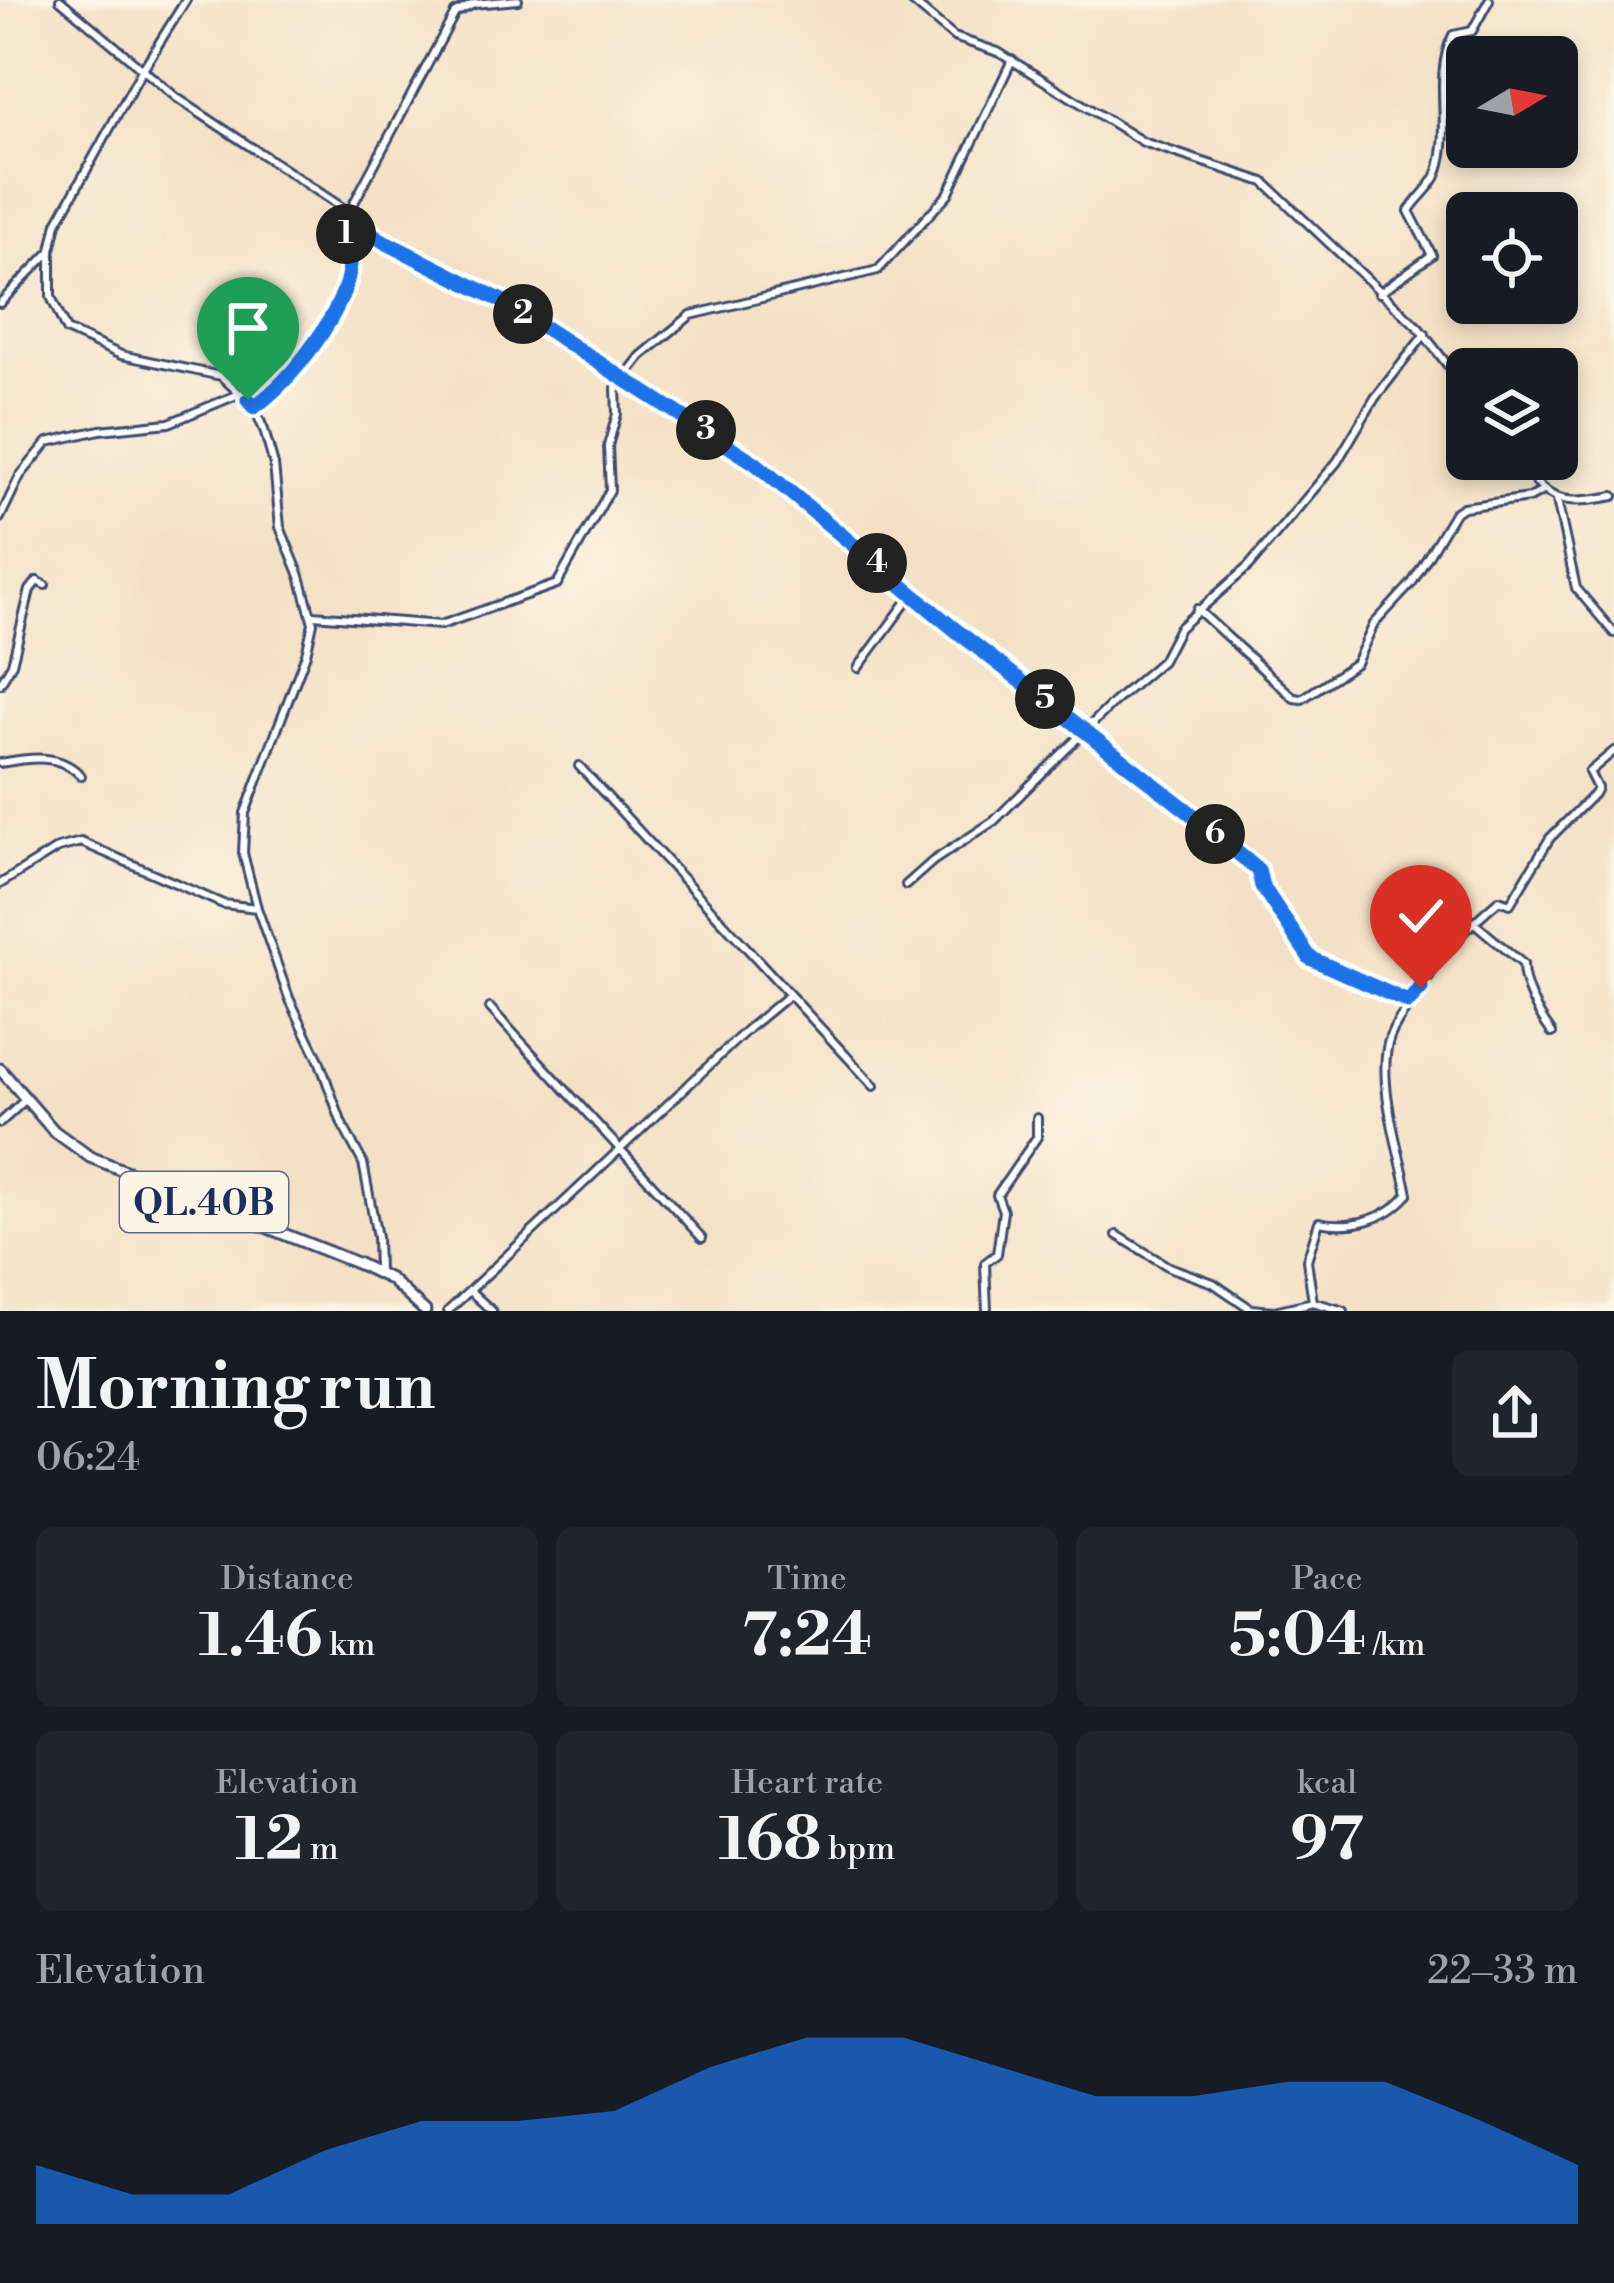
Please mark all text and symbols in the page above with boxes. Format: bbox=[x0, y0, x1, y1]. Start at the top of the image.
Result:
north arrow bbox=[1446, 36, 1578, 168]
map controls bbox=[1446, 36, 1578, 480]
button: locate bbox=[1446, 192, 1578, 324]
pin: 1 bbox=[316, 204, 376, 264]
text: 1 bbox=[338, 213, 354, 254]
pin bbox=[197, 277, 299, 400]
pin: 2 bbox=[493, 284, 553, 344]
text: 2 bbox=[513, 293, 533, 334]
icon: arrive bbox=[215, 295, 281, 361]
button: layers bbox=[1446, 348, 1578, 480]
pin: 3 bbox=[676, 400, 736, 460]
text: 3 bbox=[696, 409, 716, 450]
pin: 4 bbox=[847, 533, 907, 593]
text: 4 bbox=[866, 542, 888, 583]
pin: 5 bbox=[1015, 669, 1075, 729]
text: 5 bbox=[1035, 678, 1055, 719]
pin: 6 bbox=[1185, 804, 1245, 864]
text: 6 bbox=[1205, 813, 1225, 854]
pin bbox=[1370, 865, 1472, 988]
icon: check bbox=[1388, 883, 1454, 949]
road number: QL.40B bbox=[120, 1172, 288, 1232]
text: Morning run bbox=[36, 1347, 435, 1430]
button: share bbox=[1452, 1350, 1578, 1476]
text: 06:24 bbox=[36, 1434, 140, 1483]
text: Distance bbox=[220, 1559, 354, 1600]
text: Time bbox=[767, 1559, 847, 1600]
text: Pace bbox=[1292, 1559, 1362, 1600]
text: 1.46 bbox=[199, 1600, 322, 1675]
text: 7:24 bbox=[742, 1600, 872, 1675]
text: 5:04 bbox=[1229, 1600, 1366, 1675]
text: km bbox=[322, 1625, 375, 1666]
text: /km bbox=[1366, 1625, 1425, 1666]
text: Elevation bbox=[216, 1763, 358, 1804]
text: Heart rate bbox=[731, 1763, 883, 1804]
text: kcal bbox=[1297, 1763, 1357, 1804]
text: 12 bbox=[235, 1804, 303, 1879]
text: 168 bbox=[719, 1804, 822, 1879]
text: 97 bbox=[1290, 1804, 1364, 1879]
text: m bbox=[303, 1829, 339, 1870]
text: bpm bbox=[822, 1829, 895, 1870]
text: Elevation bbox=[36, 1947, 205, 1996]
text: 22–33 m bbox=[1427, 1947, 1578, 1996]

